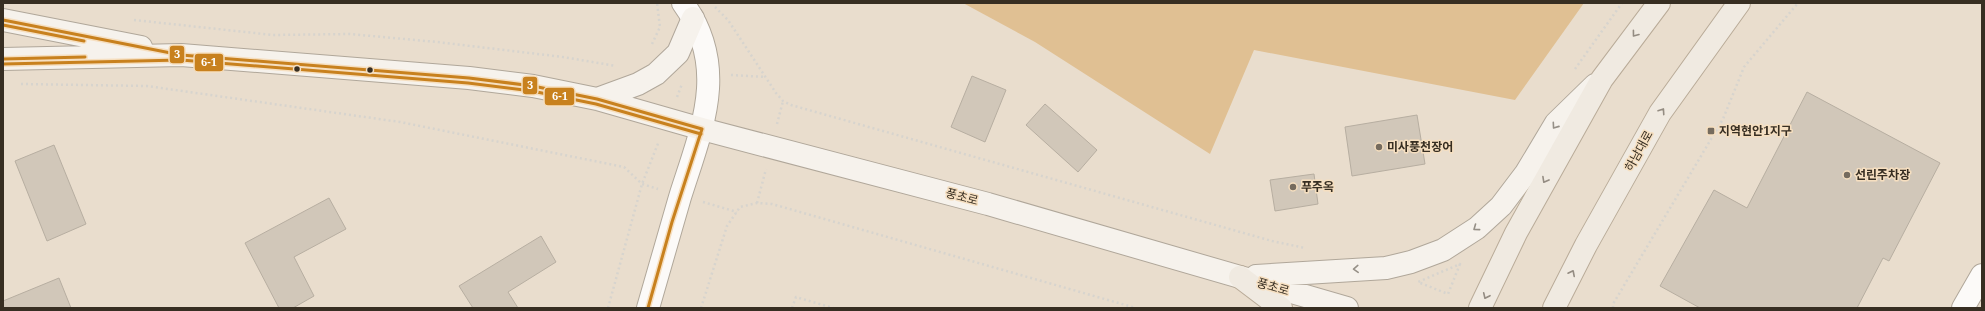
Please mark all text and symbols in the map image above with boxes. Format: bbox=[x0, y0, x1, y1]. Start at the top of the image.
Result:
one-way arrow bbox=[1633, 30, 1640, 37]
line badge: 3 bbox=[169, 45, 185, 64]
text: 3 bbox=[174, 46, 180, 61]
line badge: 6-1 bbox=[194, 53, 224, 72]
text: 6-1 bbox=[201, 54, 217, 69]
unlabelled marker bbox=[292, 64, 302, 74]
unlabelled marker bbox=[365, 65, 375, 75]
line badge: 3 bbox=[522, 76, 538, 95]
text: 3 bbox=[527, 77, 533, 92]
line badge: 6-1 bbox=[544, 87, 575, 106]
text: 6-1 bbox=[552, 88, 568, 103]
one-way arrow bbox=[1658, 108, 1665, 115]
one-way arrow bbox=[1553, 122, 1560, 129]
place label: 지역현안1지구 bbox=[1719, 122, 1792, 139]
marker: 지역현안1지구 bbox=[1706, 126, 1716, 136]
street label: 하남대로 bbox=[1620, 127, 1657, 174]
place label: 미사풍천장어 bbox=[1387, 138, 1453, 155]
marker: 미사풍천장어 bbox=[1374, 142, 1384, 152]
place label: 선린주차장 bbox=[1855, 166, 1910, 183]
marker: 선린주차장 bbox=[1842, 170, 1852, 180]
one-way arrow bbox=[1543, 176, 1550, 183]
place label: 푸주옥 bbox=[1301, 178, 1334, 195]
marker: 푸주옥 bbox=[1288, 182, 1298, 192]
street label: 풍초로 bbox=[944, 184, 980, 209]
one-way arrow bbox=[1473, 223, 1480, 231]
one-way arrow bbox=[1353, 265, 1359, 274]
one-way arrow bbox=[1567, 270, 1575, 277]
street label: 풍초로 bbox=[1255, 274, 1291, 299]
one-way arrow bbox=[1483, 292, 1491, 299]

